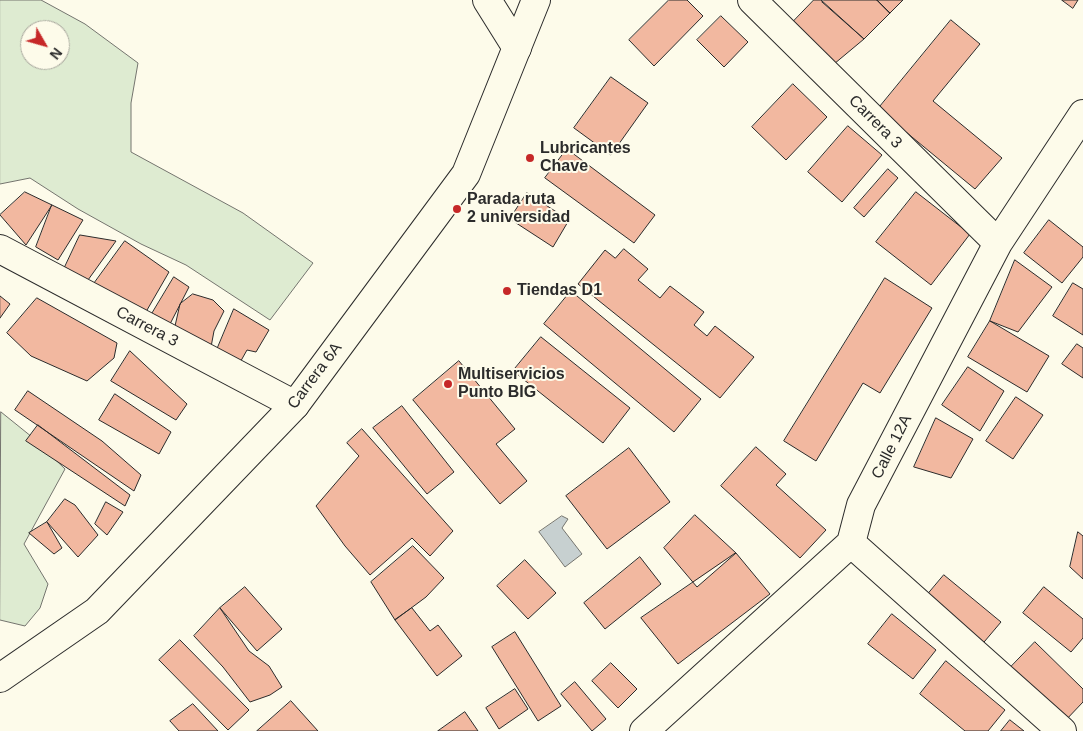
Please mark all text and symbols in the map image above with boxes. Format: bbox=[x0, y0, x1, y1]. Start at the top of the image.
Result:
north arrow bbox=[20, 20, 70, 70]
text: N bbox=[47, 45, 65, 63]
street label: Carrera 3 bbox=[844, 91, 906, 153]
place label: Lubricantes Chave bbox=[540, 139, 631, 177]
marker: Lubricantes Chave bbox=[524, 152, 536, 164]
place label: Parada ruta 2 universidad bbox=[467, 190, 570, 228]
marker: Parada ruta 2 universidad bbox=[451, 203, 463, 215]
place label: Tiendas D1 bbox=[517, 281, 602, 301]
marker: Tiendas D1 bbox=[501, 285, 513, 297]
street label: Carrera 3 bbox=[113, 303, 181, 351]
street label: Carrera 6A bbox=[284, 339, 346, 413]
place label: Multiservicios Punto BIG bbox=[458, 365, 565, 403]
marker: Multiservicios Punto BIG bbox=[442, 378, 454, 390]
street label: Calle 12A bbox=[868, 412, 916, 482]

